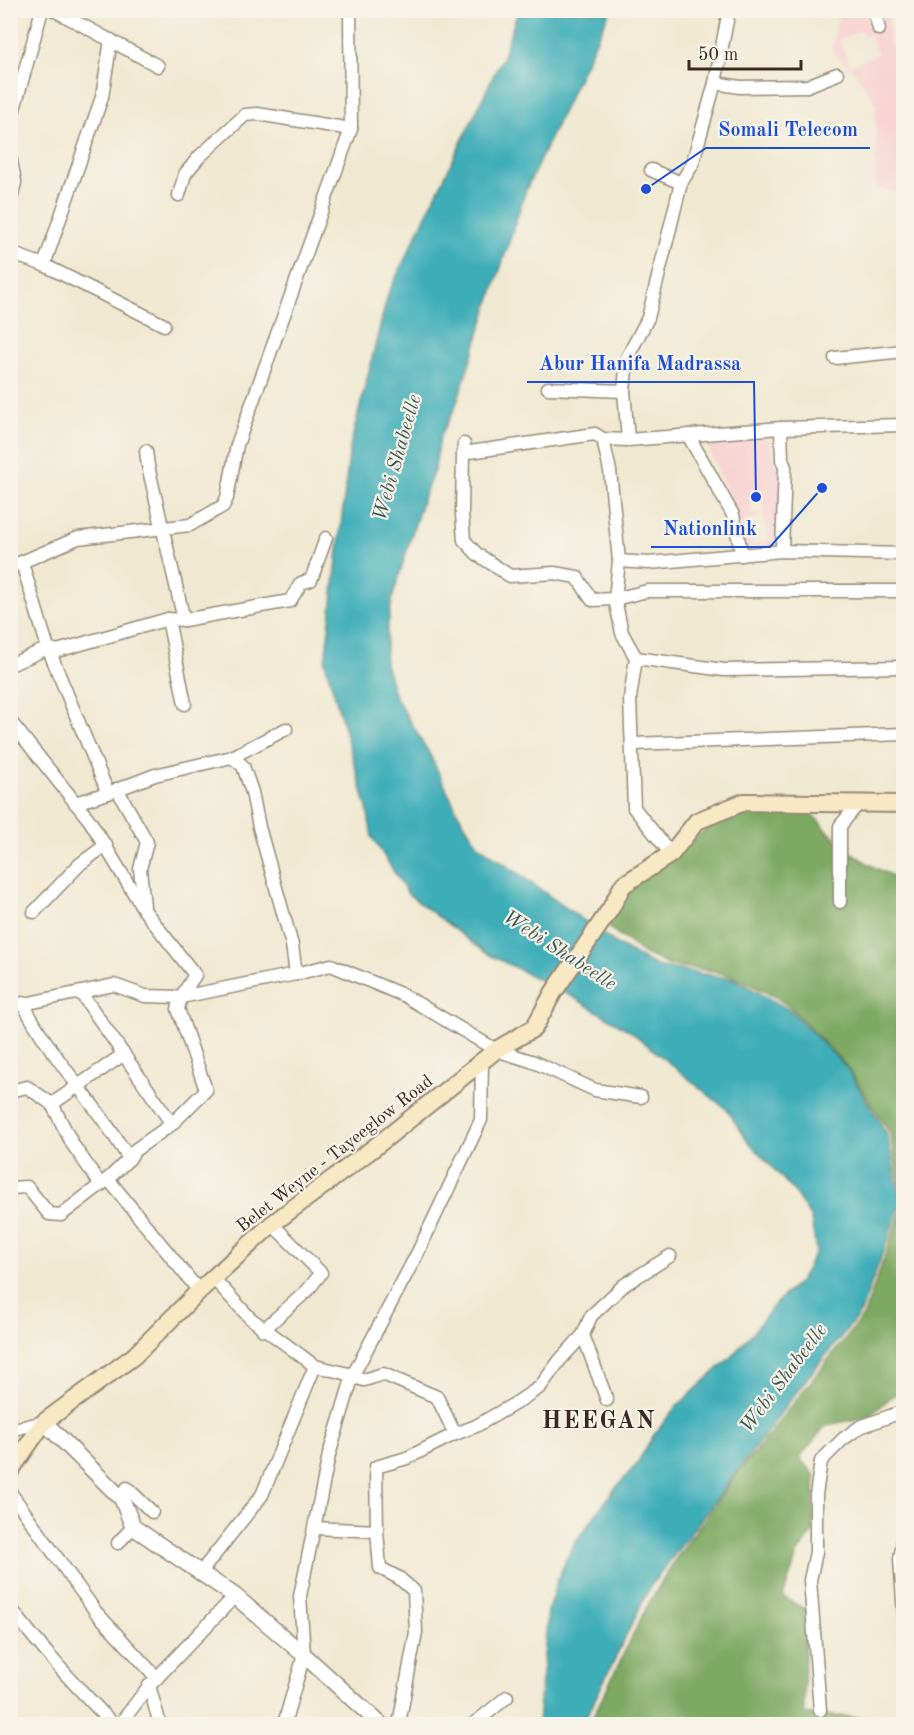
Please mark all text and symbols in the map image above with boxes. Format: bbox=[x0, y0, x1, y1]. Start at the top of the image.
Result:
scale bar bbox=[689, 33, 802, 71]
text: 50 m bbox=[698, 46, 738, 64]
callout: Somali Telecom bbox=[706, 110, 870, 148]
text: Somali Telecom bbox=[718, 121, 858, 141]
callout: Abur Hanifa Madrassa bbox=[527, 344, 754, 382]
text: Abur Hanifa Madrassa bbox=[539, 355, 741, 375]
water label: Webi Shabeelle bbox=[370, 392, 426, 524]
callout: Nationlink bbox=[651, 509, 770, 547]
text: Nationlink bbox=[663, 520, 757, 540]
water label: Webi Shabeelle bbox=[499, 907, 619, 995]
street label: Belet Weyne - Tayeeglow Road bbox=[234, 1072, 436, 1236]
water label: Webi Shabeelle bbox=[737, 1321, 831, 1437]
district label: HEEGAN bbox=[542, 1410, 656, 1434]

